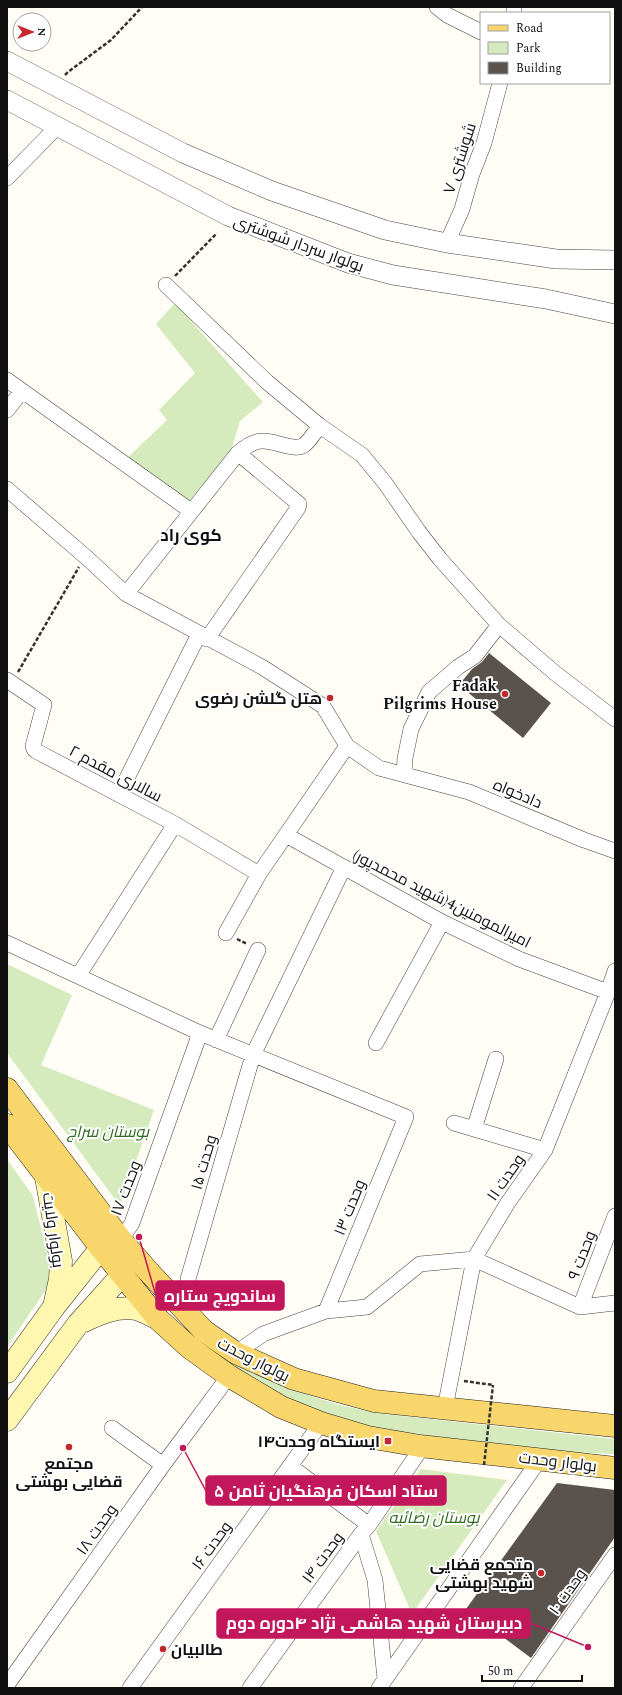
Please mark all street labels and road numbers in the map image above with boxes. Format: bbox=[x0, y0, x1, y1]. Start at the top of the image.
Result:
street label: شوشتری ۷ bbox=[437, 120, 483, 197]
street label: بولوار سردار شوشتری bbox=[230, 209, 367, 279]
street label: سالاری مقدم ۲ bbox=[65, 739, 166, 808]
street label: دادخواه bbox=[489, 773, 546, 815]
street label: امیرالمومنین4(شهید محمدپور) bbox=[348, 843, 535, 954]
street label: وحدت ۱۵ bbox=[185, 1132, 223, 1193]
street label: وحدت ۱۱ bbox=[481, 1149, 531, 1206]
street label: وحدت ۱۷ bbox=[104, 1157, 147, 1220]
street label: وحدت ۱۳ bbox=[328, 1176, 372, 1239]
street label: بولوار ولایت bbox=[36, 1191, 70, 1269]
street label: وحدت ۹ bbox=[562, 1227, 602, 1284]
street label: بولوار وحدت bbox=[213, 1331, 294, 1388]
street label: بولوار وحدت bbox=[517, 1445, 598, 1479]
street label: وحدت ۱۸ bbox=[70, 1499, 123, 1560]
street label: وحدت ۱۶ bbox=[186, 1516, 238, 1575]
street label: وحدت ۱۴ bbox=[296, 1527, 350, 1588]
street label: وحدت ۱۰ bbox=[543, 1563, 592, 1620]

